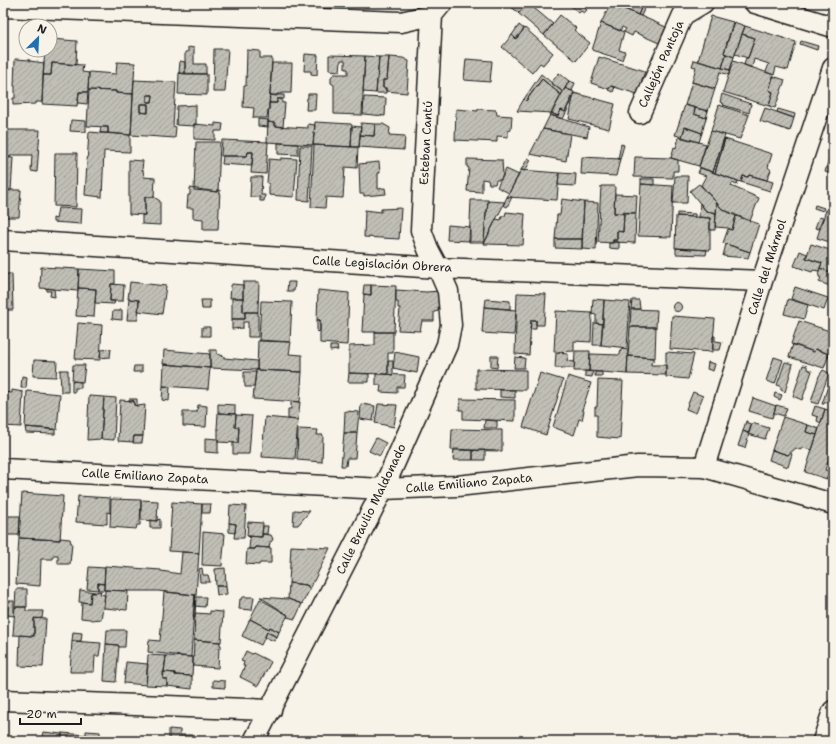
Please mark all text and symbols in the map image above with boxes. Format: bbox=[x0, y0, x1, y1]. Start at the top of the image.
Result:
street label: Callejón Pantoja bbox=[635, 17, 688, 110]
north arrow bbox=[18, 18, 58, 58]
text: N bbox=[35, 21, 49, 38]
street label: Esteban Cantú bbox=[416, 100, 436, 186]
street label: Calle del Mármol bbox=[744, 217, 790, 317]
street label: Calle Legislación Obrera bbox=[312, 252, 453, 276]
street label: Calle Braulio Maldonado bbox=[332, 441, 410, 577]
street label: Calle Emiliano Zapata bbox=[81, 465, 209, 487]
street label: Calle Emiliano Zapata bbox=[405, 469, 534, 497]
scale bar bbox=[20, 700, 81, 726]
text: 20 m bbox=[26, 706, 57, 722]

